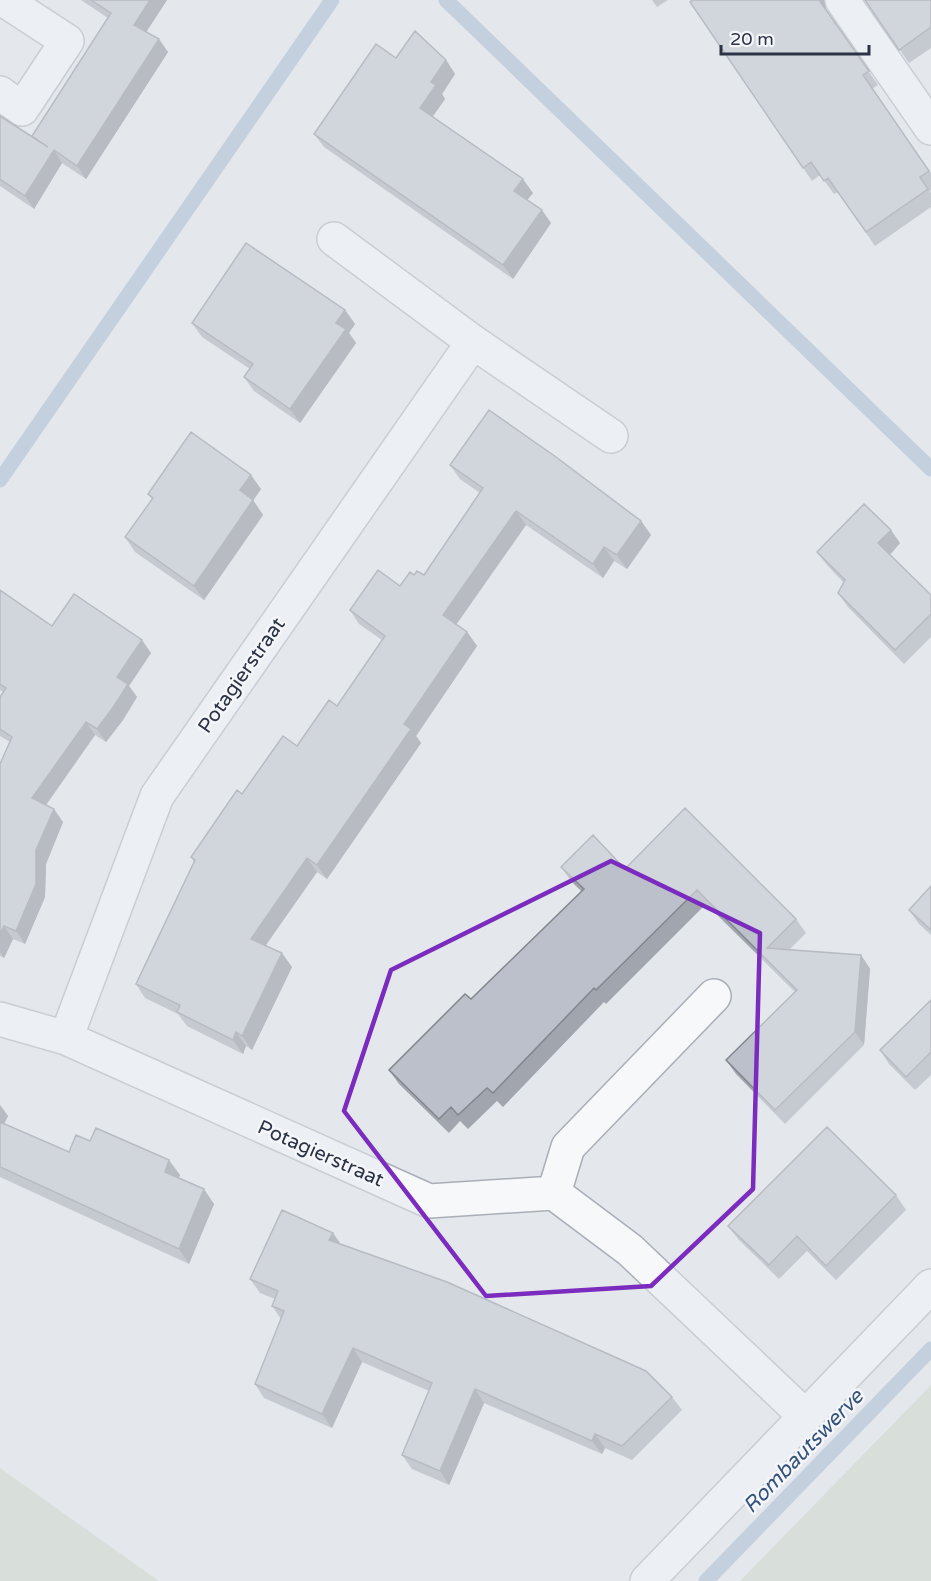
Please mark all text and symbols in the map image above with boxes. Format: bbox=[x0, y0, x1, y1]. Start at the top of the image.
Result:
scale bar bbox=[721, 18, 870, 56]
text: 20 m bbox=[730, 28, 774, 50]
street label: Potagierstraat bbox=[193, 613, 291, 738]
street label: Potagierstraat bbox=[254, 1115, 388, 1193]
water label: Rombautswerve bbox=[738, 1384, 869, 1518]

